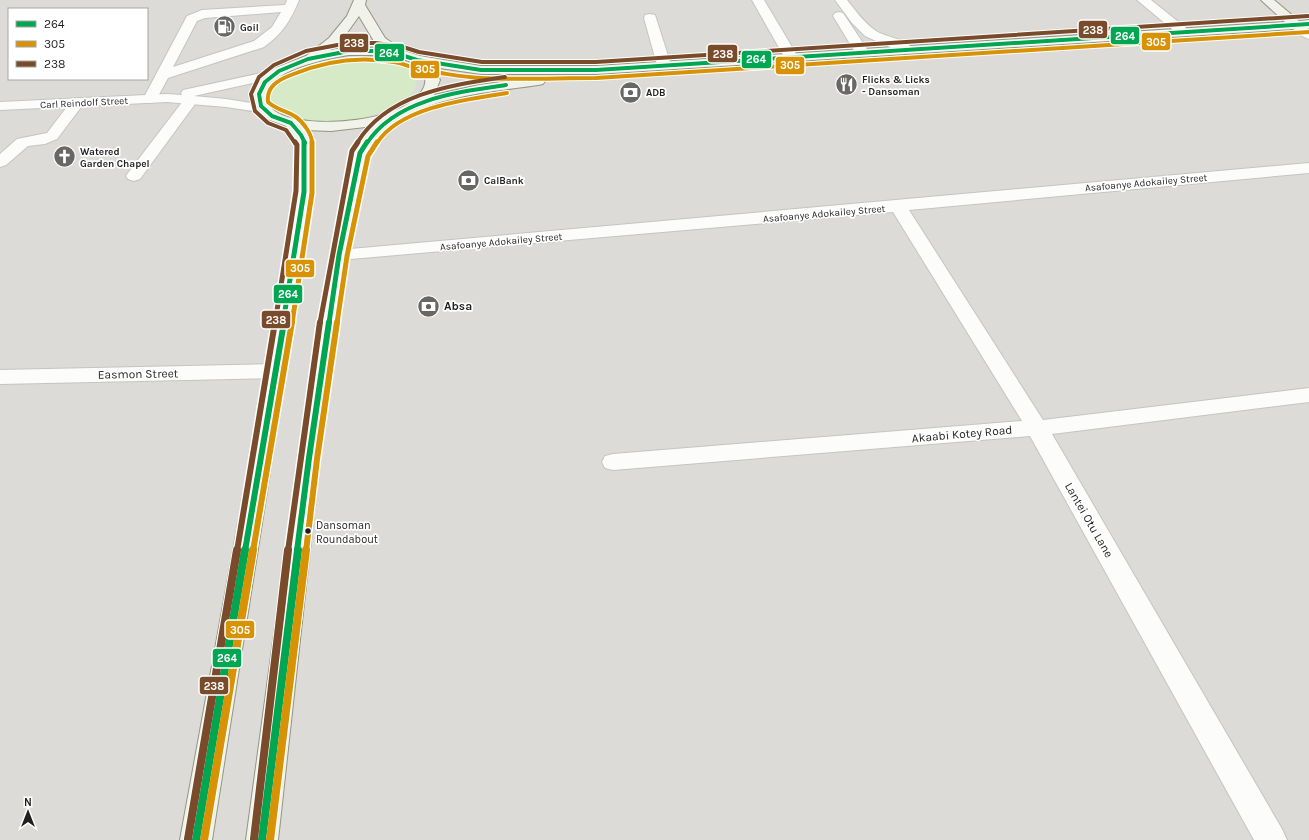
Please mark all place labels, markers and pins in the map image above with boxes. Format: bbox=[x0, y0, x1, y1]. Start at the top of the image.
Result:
fuel station icon: Goil bbox=[212, 14, 238, 40]
place label: Goil bbox=[240, 22, 259, 34]
restaurant icon: Flicks & Licks - Dansoman bbox=[833, 72, 859, 98]
place label: Flicks & Licks - Dansoman bbox=[862, 74, 930, 98]
bank icon: ADB bbox=[617, 79, 643, 105]
place label: ADB bbox=[646, 87, 666, 99]
church icon: Watered Garden Chapel bbox=[51, 144, 77, 170]
place label: Watered Garden Chapel bbox=[80, 146, 150, 170]
bank icon: CalBank bbox=[455, 167, 481, 193]
place label: CalBank bbox=[484, 175, 524, 187]
bank icon: Absa bbox=[416, 293, 442, 319]
place label: Absa bbox=[444, 299, 472, 313]
place label: Dansoman Roundabout bbox=[316, 519, 378, 546]
marker: Dansoman Roundabout bbox=[303, 526, 313, 536]

